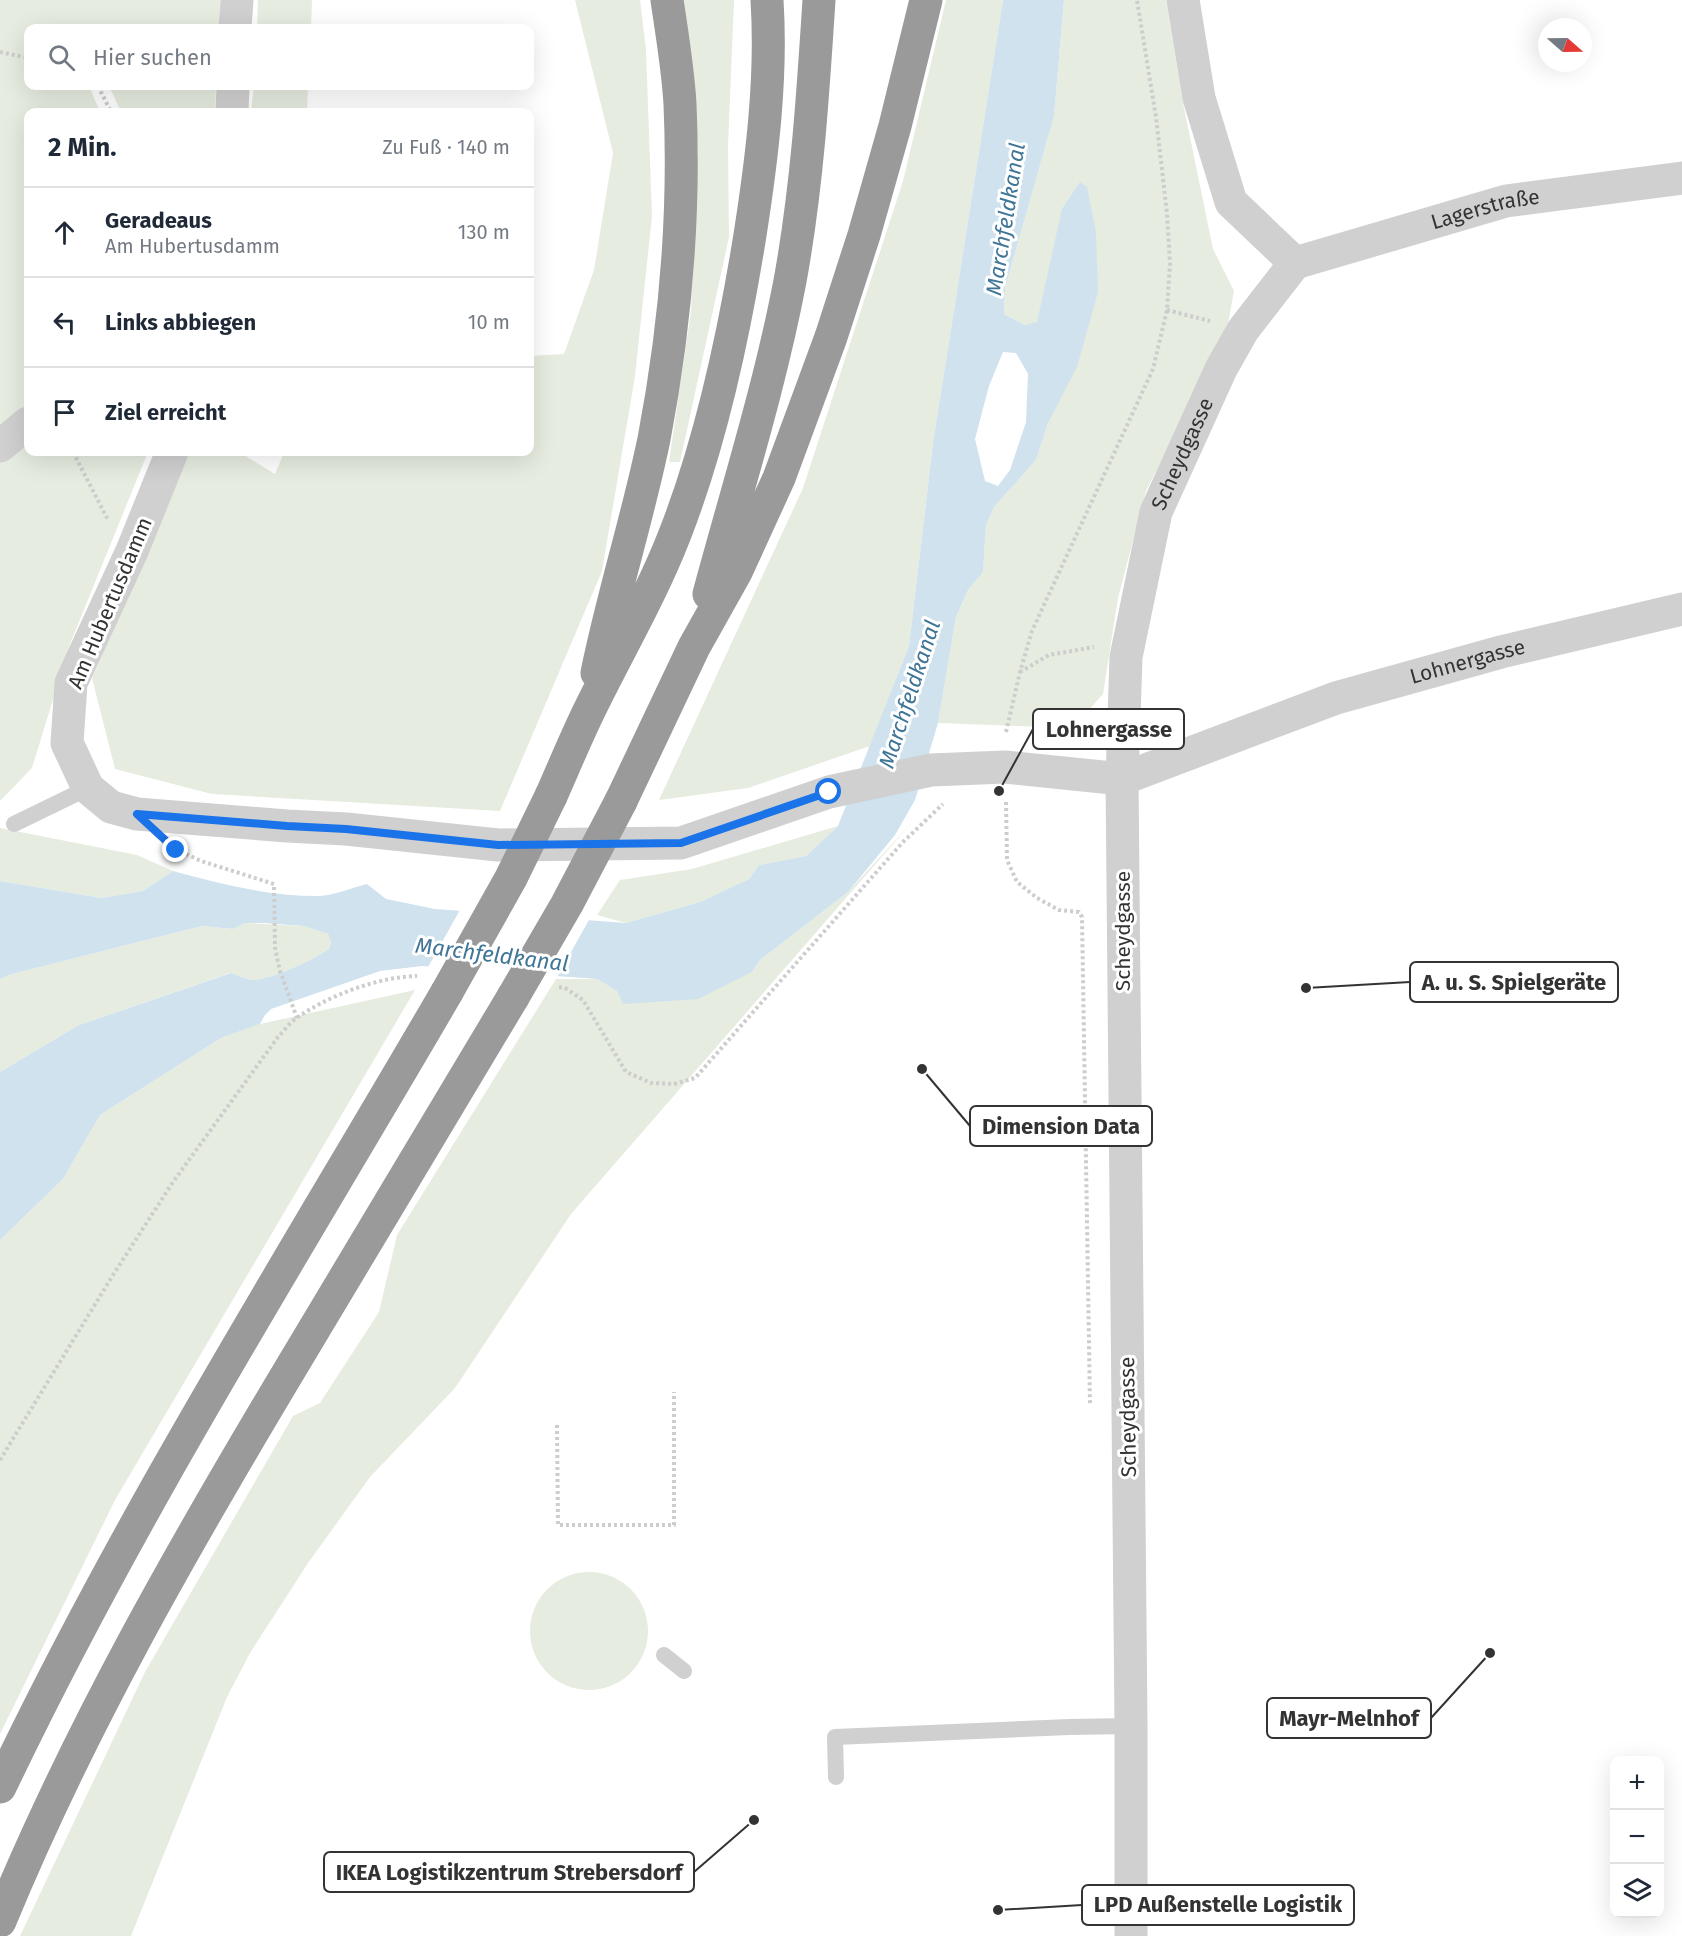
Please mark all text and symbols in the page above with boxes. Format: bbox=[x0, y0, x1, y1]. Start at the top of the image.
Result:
north arrow bbox=[1538, 18, 1592, 72]
search box bbox=[24, 24, 534, 90]
icon: search bbox=[45, 41, 78, 74]
text: Hier suchen bbox=[93, 44, 212, 71]
text: 2 Min. bbox=[48, 132, 117, 163]
text: Zu Fuß · 140 m bbox=[382, 135, 510, 159]
water label: Marchfeldkanal bbox=[980, 141, 1031, 297]
street label: Lagerstraße bbox=[1428, 184, 1541, 235]
text: Geradeaus bbox=[105, 207, 212, 234]
icon: ahead bbox=[48, 216, 81, 249]
text: 130 m bbox=[458, 220, 510, 244]
text: Am Hubertusdamm bbox=[105, 234, 280, 258]
icon: left bbox=[48, 306, 81, 339]
text: Links abbiegen bbox=[105, 309, 256, 336]
text: 10 m bbox=[468, 310, 510, 334]
street label: Scheydgasse bbox=[1146, 394, 1219, 514]
icon: arrive bbox=[48, 396, 81, 429]
text: Ziel erreicht bbox=[105, 399, 226, 426]
street label: Am Hubertusdamm bbox=[62, 513, 158, 693]
water label: Marchfeldkanal bbox=[873, 617, 946, 772]
street label: Lohnergasse bbox=[1407, 634, 1528, 690]
callout: Lohnergasse bbox=[1033, 709, 1184, 749]
text: Lohnergasse bbox=[1046, 716, 1172, 743]
route start bbox=[815, 778, 841, 804]
route end bbox=[162, 836, 188, 862]
street label: Scheydgasse bbox=[1110, 871, 1136, 991]
water label: Marchfeldkanal bbox=[414, 932, 570, 977]
callout: A. u. S. Spielgeräte bbox=[1410, 962, 1618, 1002]
text: A. u. S. Spielgeräte bbox=[1421, 969, 1606, 996]
callout: Dimension Data bbox=[970, 1106, 1152, 1146]
text: Dimension Data bbox=[982, 1113, 1140, 1140]
street label: Scheydgasse bbox=[1114, 1357, 1142, 1477]
callout: Mayr-Melnhof bbox=[1267, 1698, 1431, 1738]
text: Mayr-Melnhof bbox=[1279, 1705, 1421, 1732]
map controls bbox=[1610, 1756, 1664, 1918]
button: + bbox=[1610, 1756, 1664, 1810]
button: − bbox=[1610, 1810, 1664, 1864]
callout: IKEA Logistikzentrum Strebersdorf bbox=[324, 1852, 694, 1892]
text: IKEA Logistikzentrum Strebersdorf bbox=[336, 1859, 684, 1886]
button: layers bbox=[1610, 1864, 1664, 1918]
callout: LPD Außenstelle Logistik bbox=[1082, 1885, 1354, 1925]
text: LPD Außenstelle Logistik bbox=[1094, 1891, 1343, 1918]

